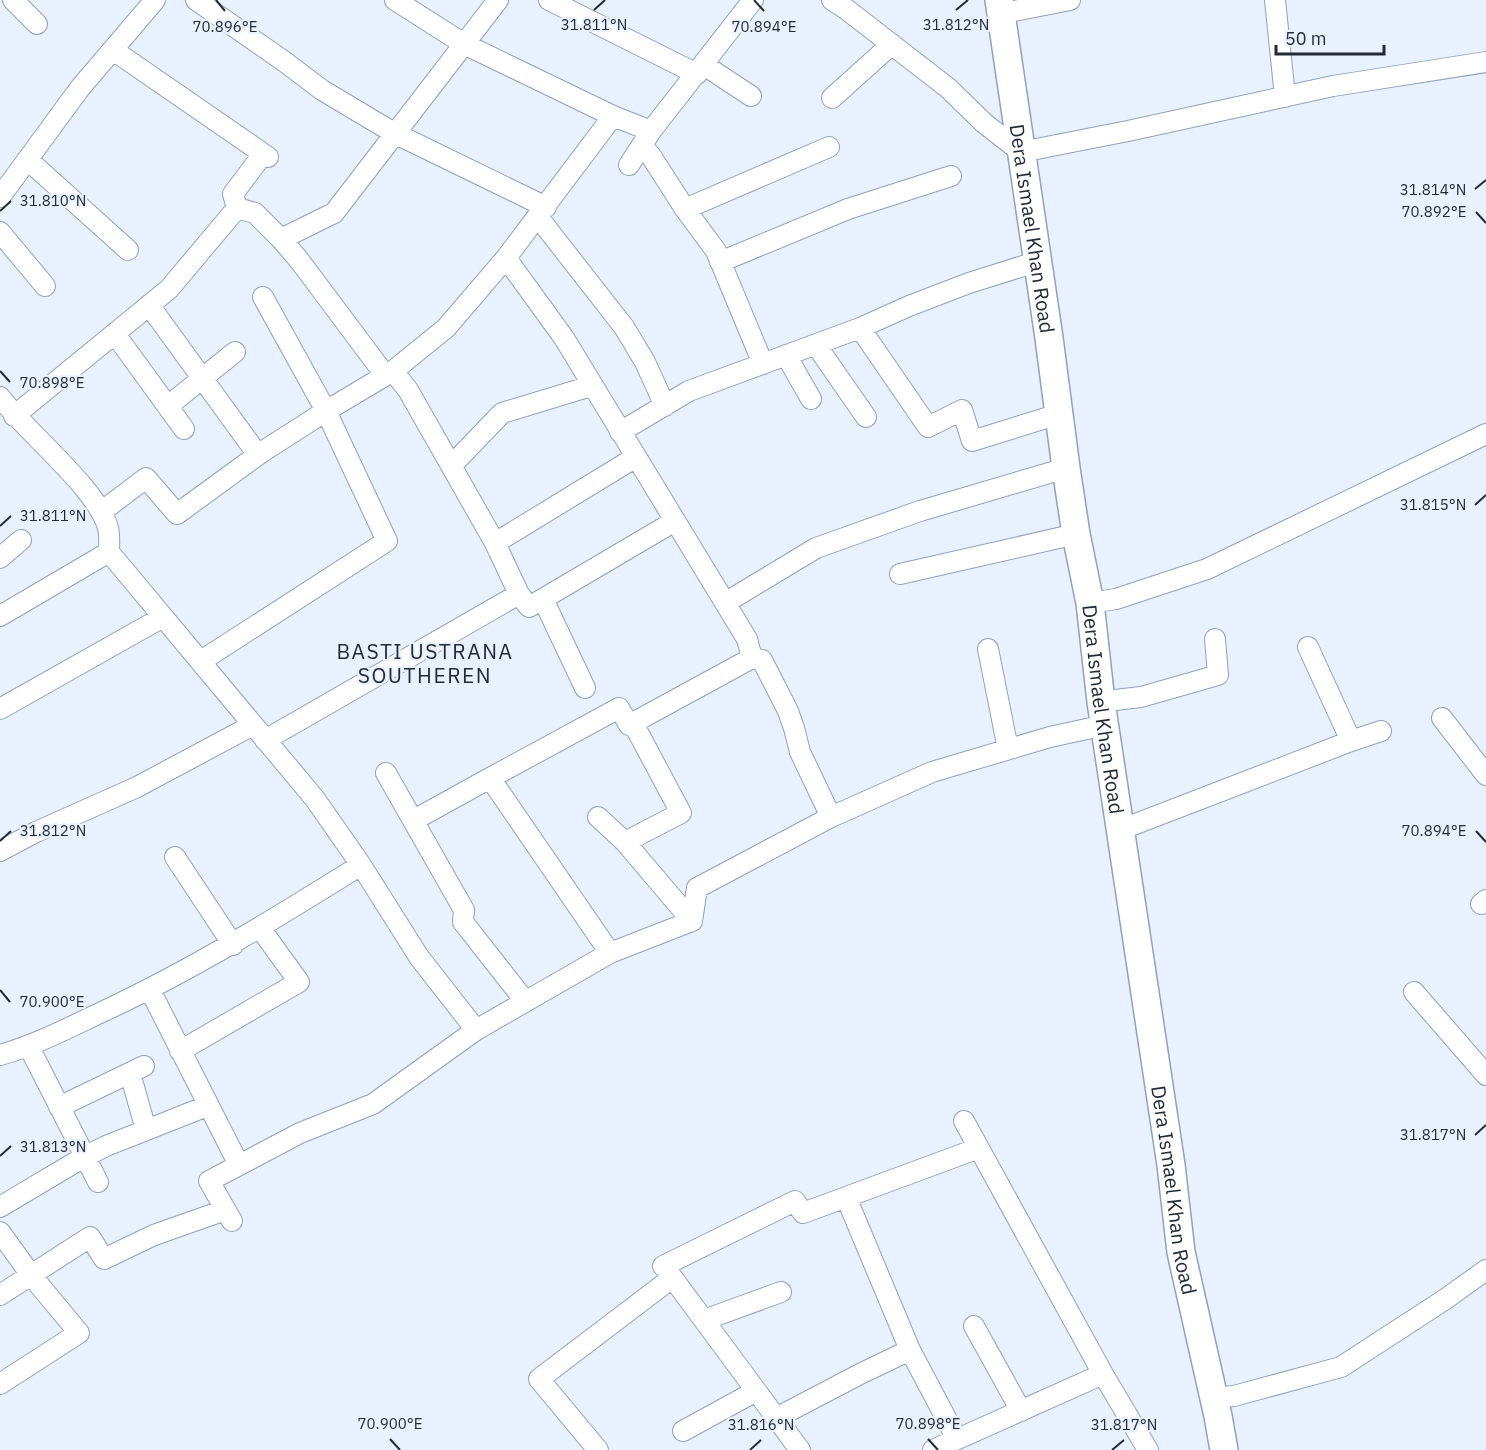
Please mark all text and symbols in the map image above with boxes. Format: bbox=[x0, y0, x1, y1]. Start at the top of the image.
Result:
text: 31.811°N bbox=[561, 15, 627, 34]
text: 31.812°N bbox=[923, 15, 989, 34]
text: 70.896°E bbox=[193, 17, 257, 36]
text: 70.894°E bbox=[732, 17, 796, 36]
scale bar bbox=[1276, 18, 1384, 56]
text: 50 m bbox=[1285, 27, 1327, 50]
street label: Dera Ismael Khan Road bbox=[1004, 122, 1062, 335]
text: 31.814°N bbox=[1400, 180, 1466, 199]
text: 31.810°N bbox=[20, 191, 86, 210]
text: 70.892°E bbox=[1402, 202, 1466, 221]
text: 70.898°E bbox=[20, 373, 84, 392]
text: 31.815°N bbox=[1400, 495, 1466, 514]
text: 31.811°N bbox=[20, 506, 86, 525]
street label: Dera Ismael Khan Road bbox=[1077, 603, 1131, 816]
district label: BASTI USTRANA SOUTHEREN bbox=[337, 637, 514, 689]
text: 31.812°N bbox=[20, 821, 86, 840]
text: 70.894°E bbox=[1402, 821, 1466, 840]
text: 70.900°E bbox=[20, 992, 84, 1011]
street label: Dera Ismael Khan Road bbox=[1146, 1084, 1204, 1297]
text: 31.817°N bbox=[1400, 1125, 1466, 1144]
text: 31.813°N bbox=[20, 1137, 86, 1156]
text: 70.900°E bbox=[358, 1414, 422, 1433]
text: 70.898°E bbox=[896, 1414, 960, 1433]
text: 31.816°N bbox=[728, 1415, 794, 1434]
text: 31.817°N bbox=[1091, 1415, 1157, 1434]

